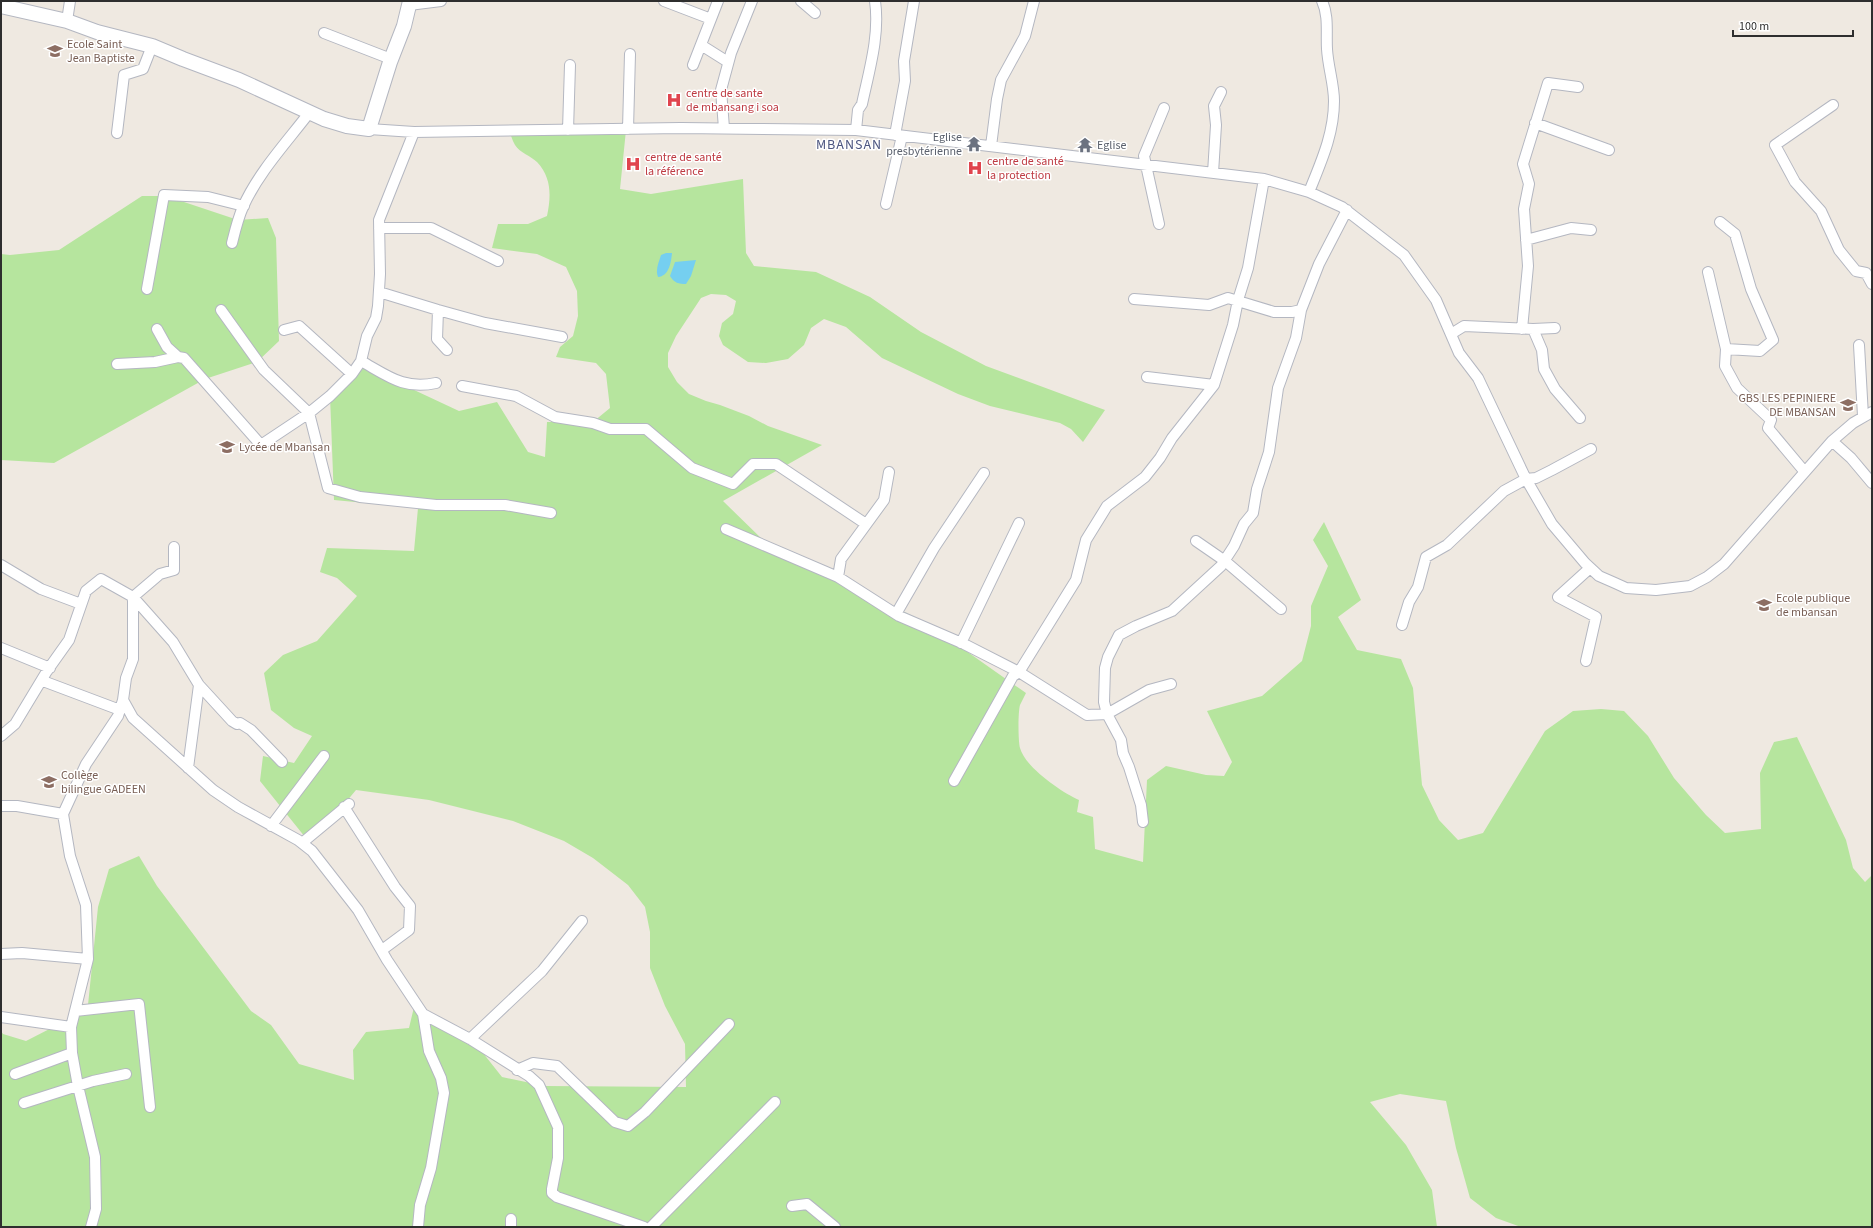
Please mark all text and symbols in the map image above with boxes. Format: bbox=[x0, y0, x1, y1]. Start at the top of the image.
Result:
scale bar bbox=[1733, 12, 1853, 38]
text: 100 m bbox=[1739, 18, 1769, 35]
place label: Ecole Saint Jean Baptiste bbox=[67, 36, 135, 67]
school or university icon: Ecole Saint Jean Baptiste bbox=[46, 42, 64, 60]
place label: centre de sante de mbansang i soa bbox=[686, 85, 779, 116]
hospital icon: centre de sante de mbansang i soa bbox=[665, 91, 683, 109]
place label: Eglise presbytérienne bbox=[886, 129, 962, 160]
district label: MBANSAN bbox=[816, 135, 882, 155]
temple icon: Eglise presbytérienne bbox=[965, 135, 983, 153]
temple icon: Eglise bbox=[1076, 136, 1094, 154]
place label: Eglise bbox=[1097, 137, 1126, 154]
place label: centre de santé la référence bbox=[645, 149, 722, 180]
place label: centre de santé la protection bbox=[987, 153, 1064, 184]
hospital icon: centre de santé la référence bbox=[624, 155, 642, 173]
hospital icon: centre de santé la protection bbox=[966, 159, 984, 177]
place label: GBS LES PEPINIERE DE MBANSAN bbox=[1738, 390, 1836, 421]
school or university icon: GBS LES PEPINIERE DE MBANSAN bbox=[1839, 396, 1857, 414]
school or university icon: Lycée de Mbansan bbox=[218, 438, 236, 456]
place label: Lycée de Mbansan bbox=[239, 439, 330, 456]
place label: Ecole publique de mbansan bbox=[1776, 590, 1850, 621]
school or university icon: Ecole publique de mbansan bbox=[1755, 596, 1773, 614]
place label: Collège bilingue GADEEN bbox=[61, 767, 146, 798]
school or university icon: Collège bilingue GADEEN bbox=[40, 773, 58, 791]

